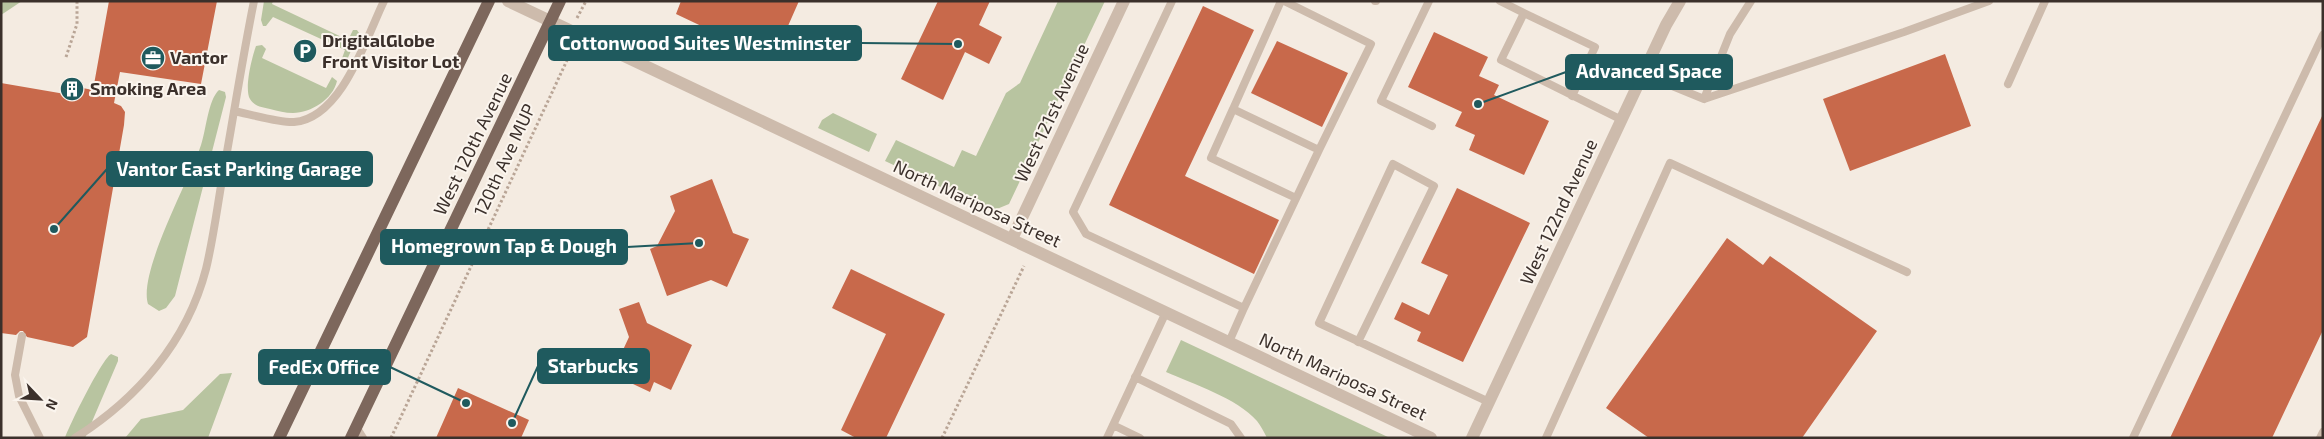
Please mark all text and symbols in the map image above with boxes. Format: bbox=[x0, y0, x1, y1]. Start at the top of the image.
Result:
callout: Cottonwood Suites Westminster bbox=[549, 26, 861, 60]
place label: DrigitalGlobe Front Visitor Lot bbox=[322, 29, 460, 72]
text: Cottonwood Suites Westminster bbox=[559, 31, 851, 54]
parking icon: DrigitalGlobe Front Visitor Lot bbox=[292, 38, 318, 64]
street label: West 121st Avenue bbox=[1009, 40, 1093, 186]
office icon: Vantor bbox=[140, 45, 166, 71]
place label: Vantor bbox=[170, 46, 228, 68]
callout: Advanced Space bbox=[1566, 55, 1732, 89]
text: Advanced Space bbox=[1576, 59, 1722, 82]
street label: West 120th Avenue bbox=[428, 69, 516, 218]
building icon: Smoking Area bbox=[59, 76, 85, 102]
place label: Smoking Area bbox=[90, 77, 207, 99]
street label: 120th Ave MUP bbox=[468, 100, 540, 219]
street label: West 122nd Avenue bbox=[1515, 135, 1602, 288]
callout: Vantor East Parking Garage bbox=[107, 152, 372, 186]
street label: North Mariposa Street bbox=[890, 155, 1065, 252]
text: Vantor East Parking Garage bbox=[116, 157, 362, 180]
callout: Homegrown Tap & Dough bbox=[381, 230, 627, 264]
text: Homegrown Tap & Dough bbox=[391, 234, 617, 257]
street label: North Mariposa Street bbox=[1256, 328, 1431, 425]
callout: Starbucks bbox=[538, 349, 649, 383]
callout: FedEx Office bbox=[259, 350, 390, 384]
text: Starbucks bbox=[548, 354, 638, 377]
text: FedEx Office bbox=[269, 355, 380, 378]
north arrow bbox=[15, 374, 65, 424]
text: N bbox=[42, 397, 62, 413]

